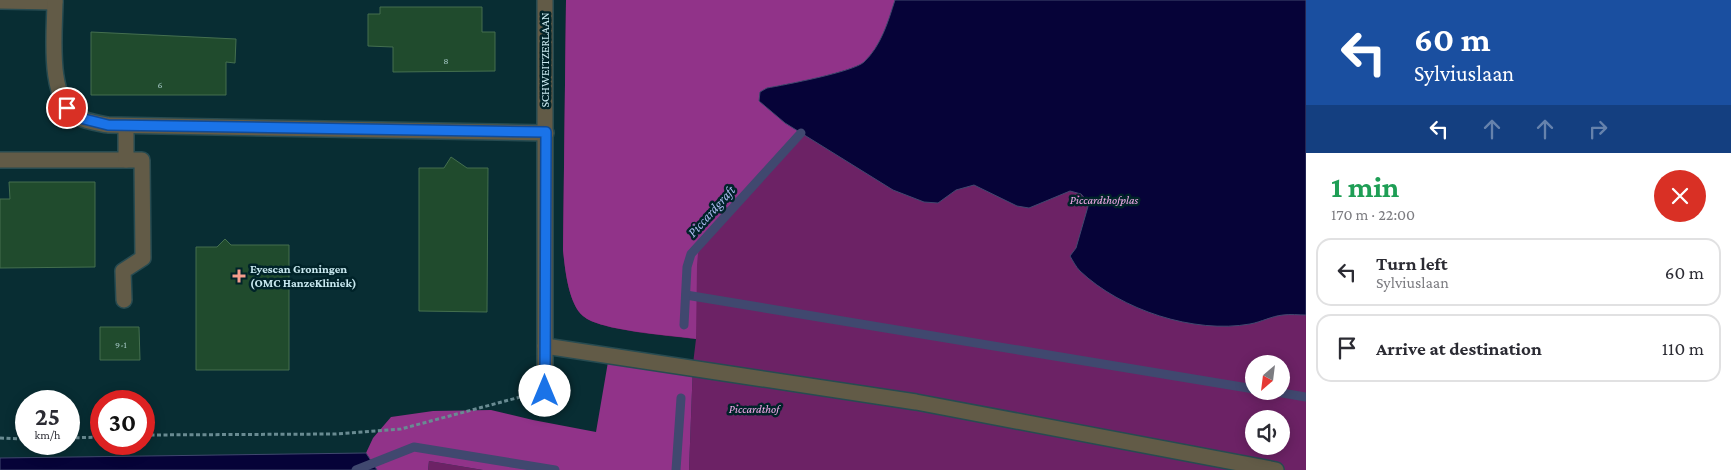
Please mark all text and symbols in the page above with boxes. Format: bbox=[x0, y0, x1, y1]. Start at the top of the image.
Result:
street label: SCHWEITZERLAAN bbox=[538, 12, 552, 108]
icon: left bbox=[1331, 20, 1396, 85]
text: 60 m bbox=[1414, 20, 1491, 59]
house number: 8 bbox=[443, 55, 449, 66]
text: Sylviuslaan bbox=[1414, 61, 1514, 86]
house number: 6 bbox=[157, 79, 163, 90]
pin bbox=[46, 87, 88, 129]
icon: arrive bbox=[53, 94, 81, 122]
icon: left bbox=[1425, 115, 1453, 143]
icon: ahead bbox=[1478, 115, 1506, 143]
icon: ahead bbox=[1531, 115, 1559, 143]
icon: right bbox=[1584, 115, 1612, 143]
text: 1 min bbox=[1331, 170, 1399, 203]
button: close bbox=[1654, 170, 1706, 222]
water label: Piccardgraft bbox=[684, 181, 739, 240]
park label: Piccardthofplas bbox=[1070, 193, 1139, 207]
text: 170 m · 22:00 bbox=[1331, 206, 1415, 223]
text: Turn left bbox=[1376, 253, 1448, 274]
icon: left bbox=[1333, 258, 1361, 286]
place label: Eyescan Groningen (OMC HanzeKliniek) bbox=[250, 262, 357, 290]
text: 60 m bbox=[1665, 262, 1704, 283]
marker: Eyescan Groningen (OMC HanzeKliniek) bbox=[232, 269, 246, 283]
text: Sylviuslaan bbox=[1376, 274, 1449, 291]
icon: arrive bbox=[1333, 334, 1361, 362]
text: Arrive at destination bbox=[1376, 338, 1542, 359]
text: 110 m bbox=[1662, 338, 1704, 359]
house number: 9-1 bbox=[115, 339, 127, 350]
north arrow bbox=[1245, 355, 1290, 400]
map controls bbox=[1245, 355, 1290, 455]
position arrow bbox=[518, 364, 570, 416]
speed limit sign: 30 bbox=[90, 390, 155, 455]
park label: Piccardthof bbox=[729, 402, 781, 416]
text: 25 bbox=[35, 403, 60, 430]
button: sound bbox=[1245, 410, 1290, 455]
text: km/h bbox=[35, 428, 60, 442]

